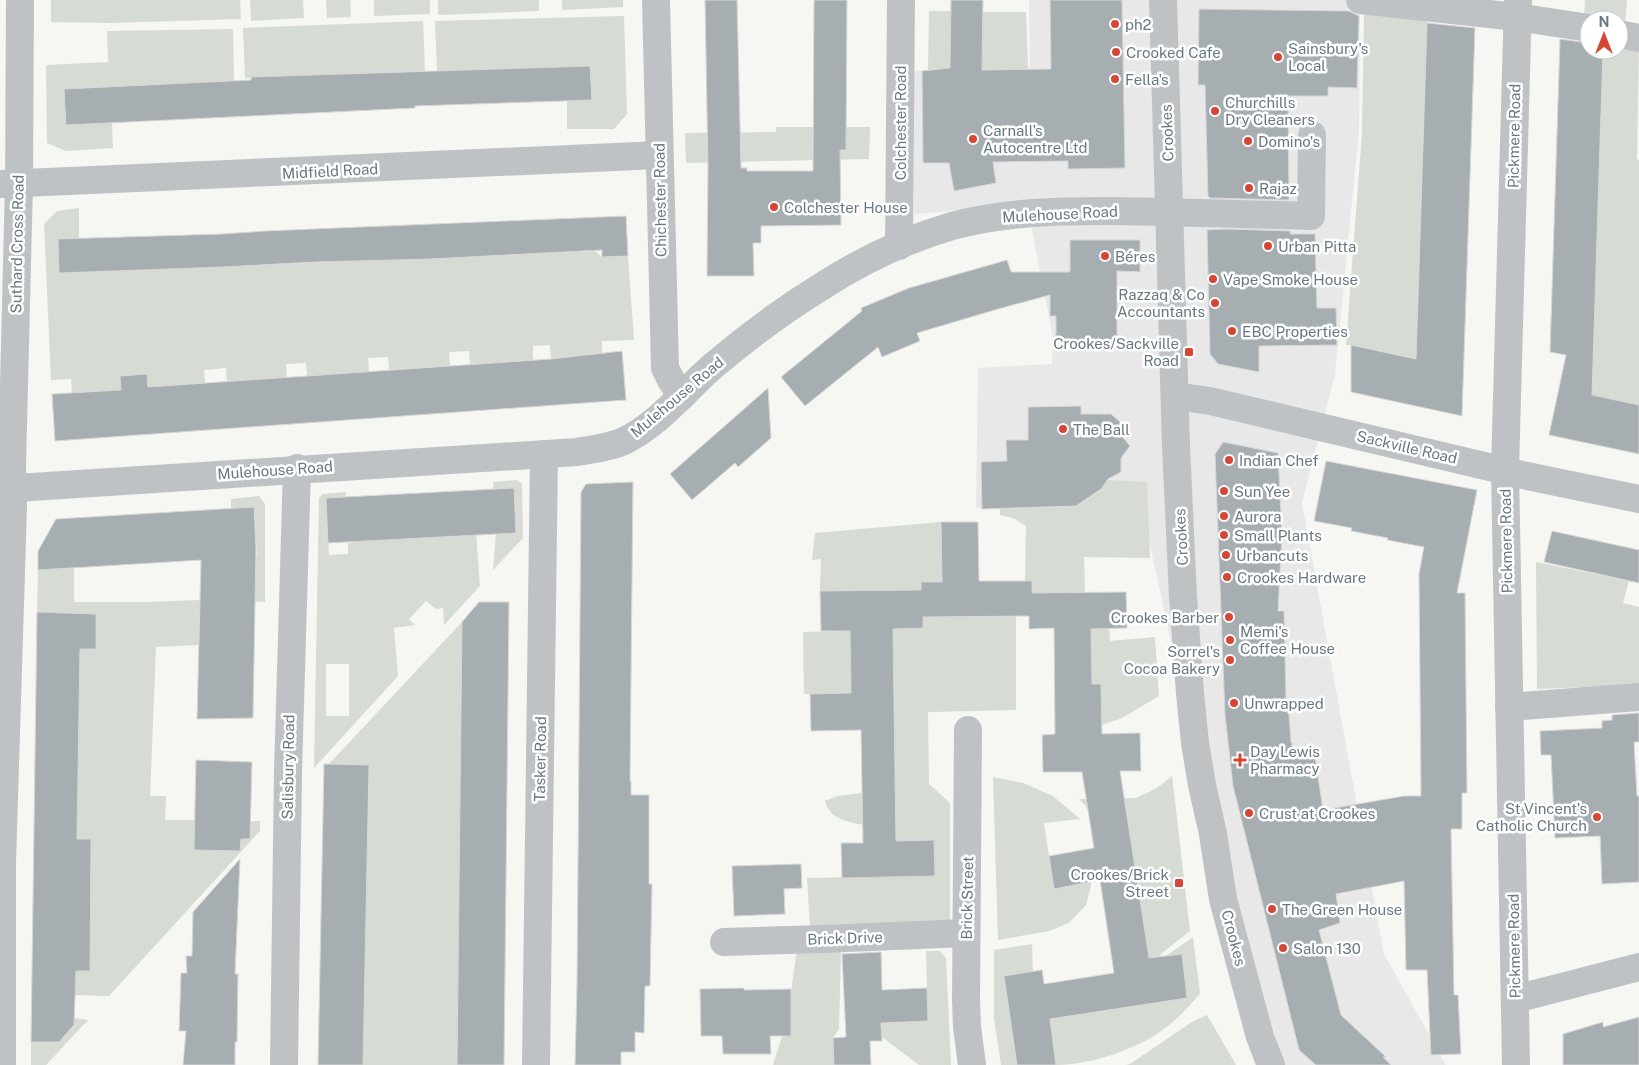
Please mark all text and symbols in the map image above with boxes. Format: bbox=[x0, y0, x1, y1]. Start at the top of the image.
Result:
north arrow bbox=[1579, 10, 1629, 60]
text: N bbox=[1599, 14, 1609, 30]
place label: ph2 bbox=[1125, 16, 1152, 33]
marker: ph2 bbox=[1109, 18, 1121, 30]
place label: Sainsbury's Local bbox=[1288, 40, 1368, 74]
place label: Crooked Cafe bbox=[1126, 44, 1221, 61]
marker: Crooked Cafe bbox=[1110, 46, 1122, 58]
marker: Sainsbury's Local bbox=[1272, 51, 1284, 63]
street label: Colchester Road bbox=[892, 66, 909, 180]
place label: Fella's bbox=[1125, 71, 1169, 88]
marker: Fella's bbox=[1109, 73, 1121, 85]
street label: Pickmere Road bbox=[1505, 84, 1523, 188]
place label: Churchills Dry Cleaners bbox=[1225, 94, 1315, 128]
street label: Crookes bbox=[1158, 104, 1176, 162]
marker: Churchills Dry Cleaners bbox=[1209, 105, 1221, 117]
place label: Carnall's Autocentre Ltd bbox=[983, 122, 1087, 156]
marker: Carnall's Autocentre Ltd bbox=[967, 133, 979, 145]
place label: Domino's bbox=[1258, 133, 1320, 150]
marker: Domino's bbox=[1242, 135, 1254, 147]
street label: Chichester Road bbox=[651, 143, 669, 257]
street label: Midfield Road bbox=[281, 160, 379, 182]
street label: Suthard Cross Road bbox=[7, 175, 27, 313]
place label: Rajaz bbox=[1259, 180, 1297, 197]
marker: Rajaz bbox=[1243, 182, 1255, 194]
place label: Colchester House bbox=[784, 199, 908, 216]
marker: Colchester House bbox=[768, 201, 780, 213]
street label: Mulehouse Road bbox=[1002, 202, 1118, 226]
place label: Urban Pitta bbox=[1278, 238, 1356, 255]
marker: Urban Pitta bbox=[1262, 240, 1274, 252]
place label: Béres bbox=[1115, 248, 1155, 265]
marker: Béres bbox=[1099, 250, 1111, 262]
place label: Vape Smoke House bbox=[1223, 271, 1358, 288]
marker: Vape Smoke House bbox=[1207, 273, 1219, 285]
place label: Razzaq & Co Accountants bbox=[1117, 286, 1205, 320]
marker: Razzaq & Co Accountants bbox=[1209, 297, 1221, 309]
place label: EBC Properties bbox=[1242, 323, 1348, 340]
marker: EBC Properties bbox=[1226, 325, 1238, 337]
place label: Crookes/Sackville Road bbox=[1053, 335, 1179, 369]
marker: Crookes/Sackville Road bbox=[1183, 346, 1195, 358]
street label: Mulehouse Road bbox=[627, 353, 727, 441]
place label: The Ball bbox=[1073, 421, 1130, 438]
marker: The Ball bbox=[1057, 423, 1069, 435]
street label: Sackville Road bbox=[1355, 427, 1459, 467]
place label: Indian Chef bbox=[1239, 452, 1318, 469]
marker: Indian Chef bbox=[1223, 454, 1235, 466]
street label: Mulehouse Road bbox=[217, 457, 333, 483]
place label: Sun Yee bbox=[1234, 483, 1290, 500]
marker: Sun Yee bbox=[1218, 485, 1230, 497]
street label: Pickmere Road bbox=[1497, 489, 1515, 593]
street label: Crookes bbox=[1171, 508, 1191, 566]
place label: Aurora bbox=[1234, 508, 1281, 525]
marker: Aurora bbox=[1218, 510, 1230, 522]
place label: Small Plants bbox=[1234, 527, 1322, 544]
marker: Small Plants bbox=[1218, 529, 1230, 541]
place label: Urbancuts bbox=[1236, 547, 1308, 564]
marker: Urbancuts bbox=[1220, 549, 1232, 561]
place label: Crookes Hardware bbox=[1237, 569, 1366, 586]
marker: Crookes Hardware bbox=[1221, 571, 1233, 583]
place label: Crookes Barber bbox=[1111, 609, 1219, 626]
marker: Crookes Barber bbox=[1223, 611, 1235, 623]
place label: Memi's Coffee House bbox=[1240, 623, 1335, 657]
marker: Memi's Coffee House bbox=[1224, 634, 1236, 646]
place label: Sorrel's Cocoa Bakery bbox=[1124, 643, 1220, 677]
marker: Sorrel's Cocoa Bakery bbox=[1224, 654, 1236, 666]
place label: Unwrapped bbox=[1244, 695, 1324, 712]
marker: Unwrapped bbox=[1228, 697, 1240, 709]
street label: Salisbury Road bbox=[279, 714, 297, 820]
street label: Tasker Road bbox=[531, 716, 549, 802]
place label: Day Lewis Pharmacy bbox=[1250, 743, 1320, 777]
marker: Day Lewis Pharmacy bbox=[1234, 754, 1246, 766]
place label: St Vincent's Catholic Church bbox=[1476, 800, 1587, 834]
place label: Crust at Crookes bbox=[1259, 805, 1375, 822]
marker: Crust at Crookes bbox=[1243, 807, 1255, 819]
marker: St Vincent's Catholic Church bbox=[1591, 811, 1603, 823]
street label: Brick Street bbox=[958, 856, 976, 940]
place label: Crookes/Brick Street bbox=[1070, 866, 1169, 900]
marker: Crookes/Brick Street bbox=[1173, 877, 1185, 889]
street label: Pickmere Road bbox=[1505, 894, 1523, 998]
place label: The Green House bbox=[1282, 901, 1402, 918]
marker: The Green House bbox=[1266, 903, 1278, 915]
street label: Crookes bbox=[1218, 908, 1250, 968]
street label: Brick Drive bbox=[807, 928, 883, 948]
place label: Salon 130 bbox=[1293, 940, 1361, 957]
marker: Salon 130 bbox=[1277, 942, 1289, 954]

